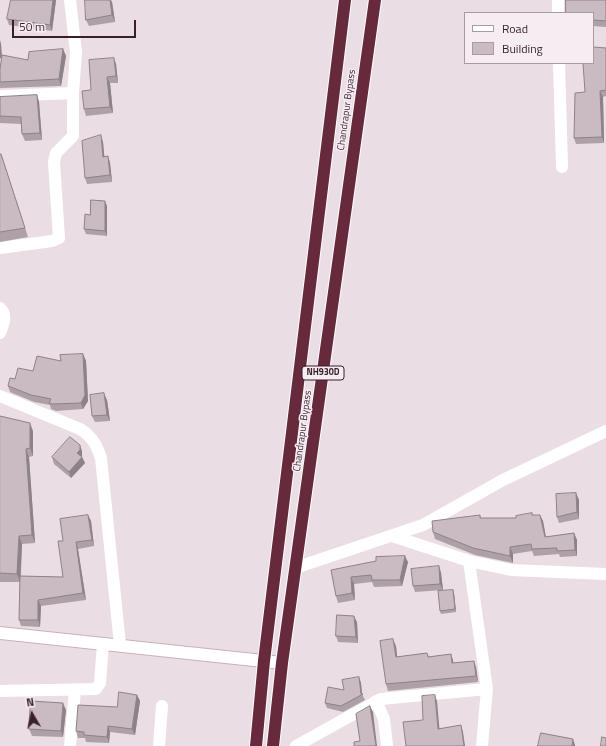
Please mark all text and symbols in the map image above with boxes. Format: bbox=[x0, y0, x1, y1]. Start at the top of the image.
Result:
scale bar bbox=[14, 12, 138, 38]
legend bbox=[464, 12, 594, 64]
text: 50 m bbox=[19, 17, 45, 36]
text: Road bbox=[502, 19, 528, 38]
text: Building bbox=[502, 39, 543, 58]
street label: Chandrapur Bypass bbox=[335, 69, 359, 151]
road number: NH930D bbox=[302, 366, 344, 380]
street label: Chandrapur Bypass bbox=[291, 390, 315, 472]
north arrow bbox=[12, 694, 52, 734]
text: N bbox=[25, 694, 35, 711]

